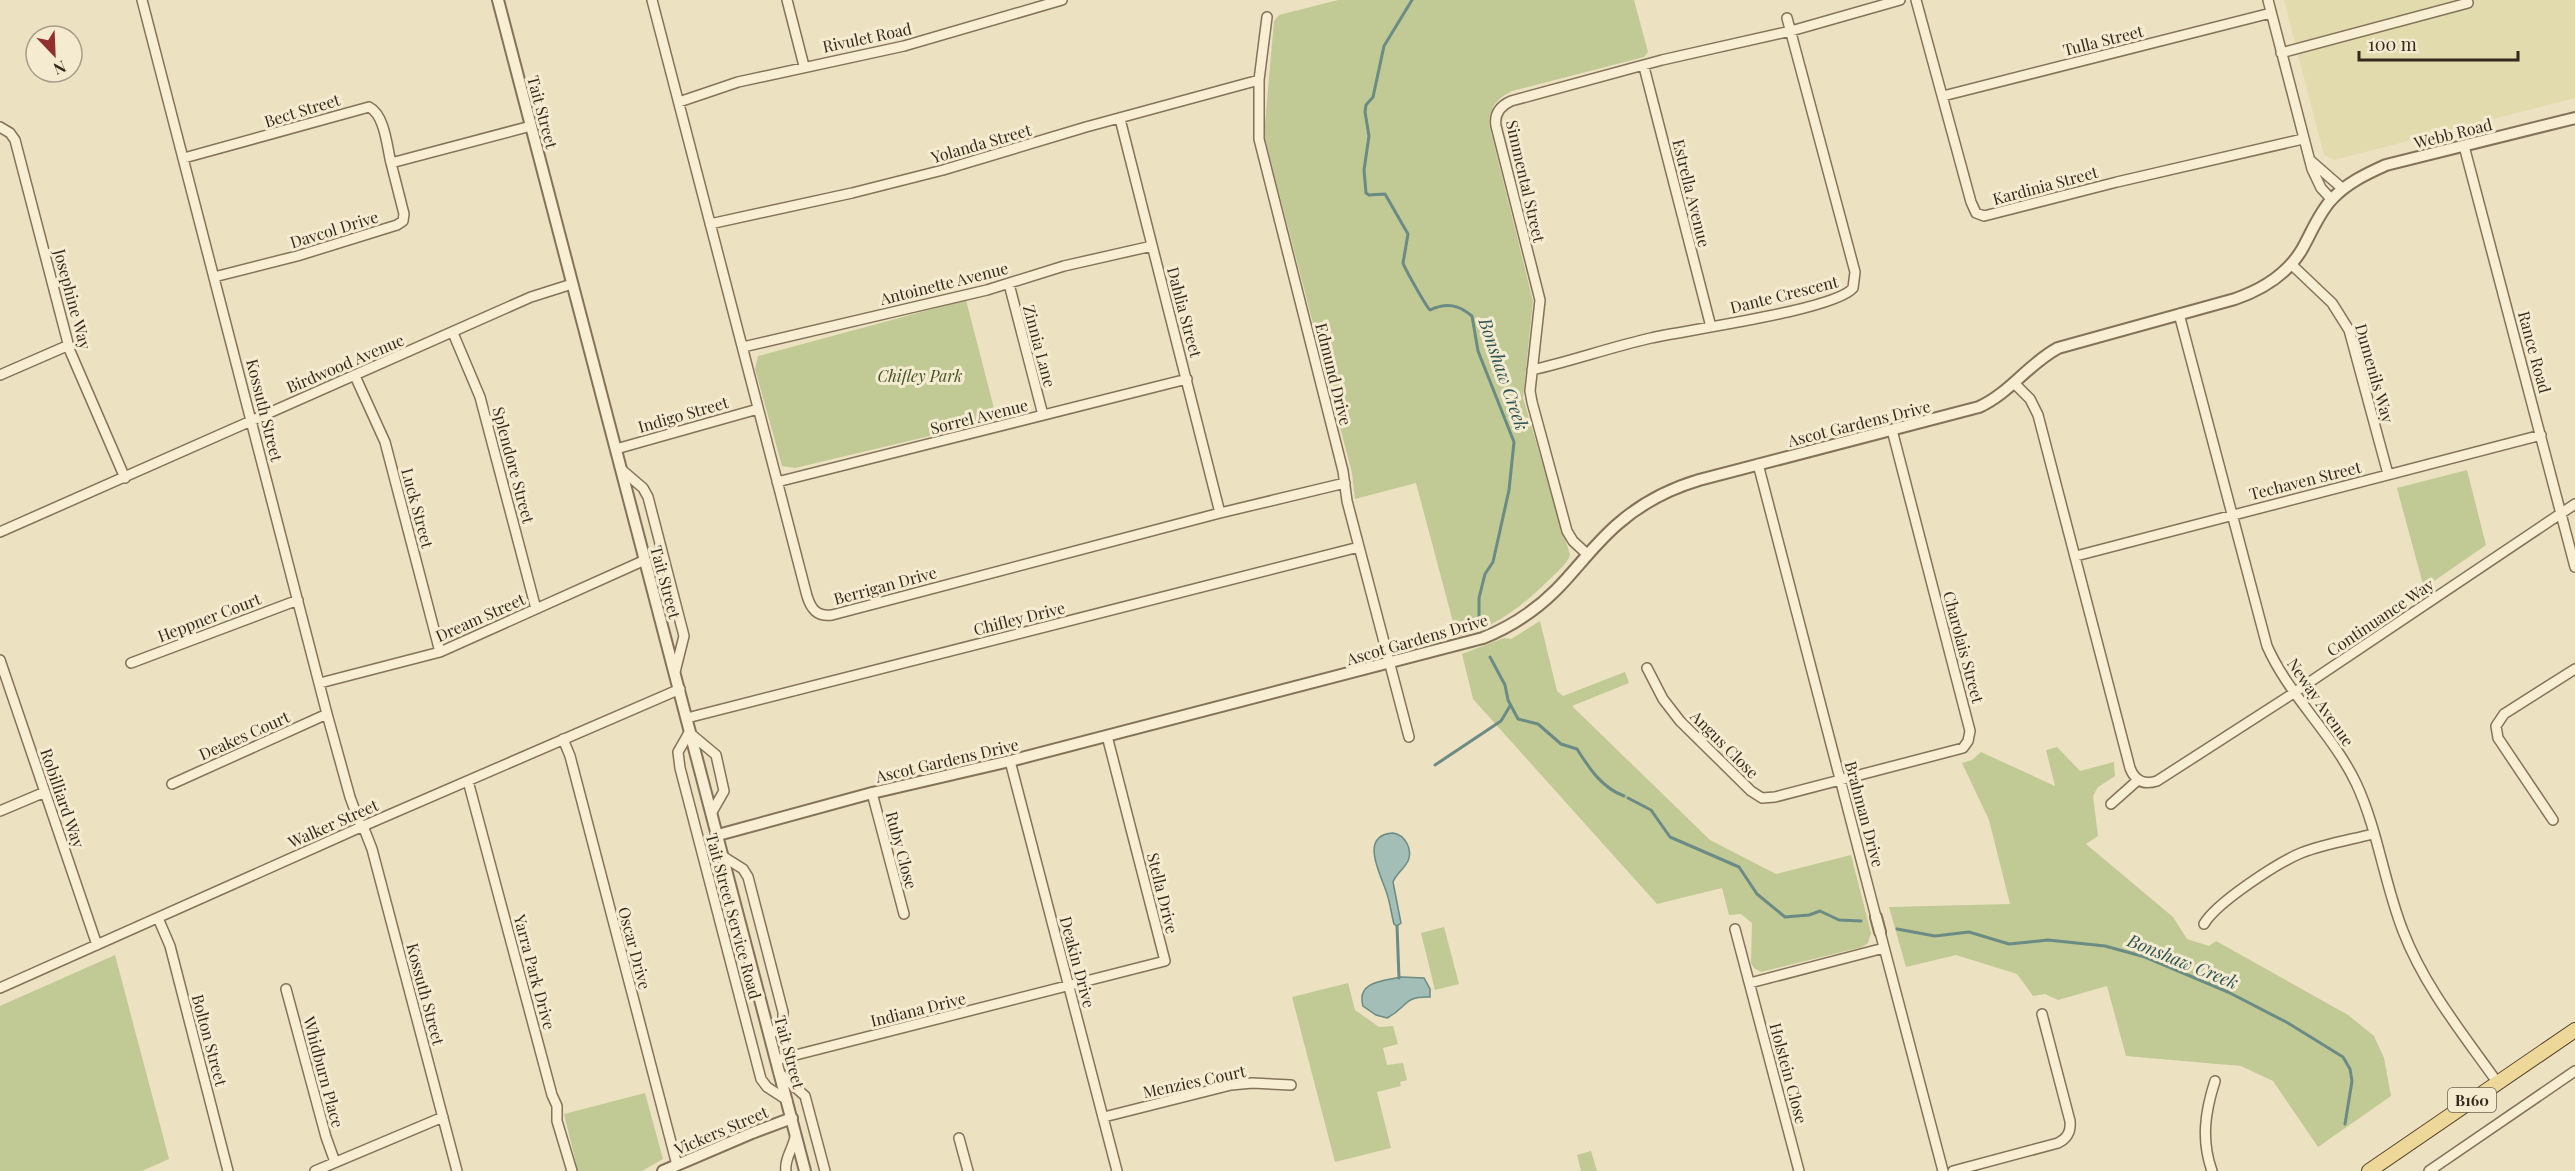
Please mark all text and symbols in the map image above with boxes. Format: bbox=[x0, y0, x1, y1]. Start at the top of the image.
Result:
street label: Rivulet Road bbox=[821, 17, 913, 57]
street label: Tulla Street bbox=[2061, 20, 2146, 60]
north arrow bbox=[24, 24, 84, 84]
scale bar bbox=[2359, 24, 2518, 62]
text: 100 m bbox=[2368, 32, 2417, 56]
text: N bbox=[50, 56, 69, 80]
street label: Tait Street bbox=[523, 73, 563, 151]
street label: Bect Street bbox=[262, 88, 343, 131]
street label: Webb Road bbox=[2411, 113, 2494, 153]
street label: Simmental Street bbox=[1502, 118, 1550, 244]
street label: Yolanda Street bbox=[928, 119, 1034, 168]
street label: Estrella Avenue bbox=[1668, 137, 1716, 249]
street label: Kardinia Street bbox=[1990, 161, 2100, 209]
street label: Davcol Drive bbox=[287, 206, 381, 252]
street label: Josephine Way bbox=[49, 246, 96, 351]
street label: Antoinette Avenue bbox=[877, 257, 1010, 309]
street label: Dahlia Street bbox=[1163, 264, 1207, 360]
street label: Dante Crescent bbox=[1728, 270, 1841, 318]
street label: Zinnia Lane bbox=[1019, 302, 1061, 390]
street label: Rance Road bbox=[2514, 309, 2556, 395]
water label: Bonshaw Creek bbox=[1473, 314, 1534, 433]
street label: Edmund Drive bbox=[1311, 321, 1357, 427]
street label: Dumenils Way bbox=[2351, 321, 2399, 425]
street label: Birdwood Avenue bbox=[283, 329, 407, 397]
street label: Kossuth Street bbox=[242, 357, 288, 464]
park label: Chifley Park bbox=[878, 365, 962, 386]
street label: Indigo Street bbox=[635, 391, 731, 437]
street label: Sorrel Avenue bbox=[928, 394, 1030, 438]
street label: Ascot Gardens Drive bbox=[1784, 395, 1933, 451]
street label: Splendore Street bbox=[488, 404, 540, 526]
street label: Techaven Street bbox=[2247, 456, 2363, 504]
street label: Luck Street bbox=[397, 466, 439, 551]
street label: Tait Street bbox=[646, 543, 686, 621]
street label: Berrigan Drive bbox=[831, 561, 939, 609]
street label: Continuance Way bbox=[2322, 573, 2438, 661]
street label: Heppner Court bbox=[154, 588, 264, 646]
street label: Dream Street bbox=[432, 588, 528, 646]
street label: Charolais Street bbox=[1939, 589, 1989, 706]
street label: Chifley Drive bbox=[971, 596, 1067, 640]
street label: Ascot Gardens Drive bbox=[1343, 609, 1490, 670]
street label: Neway Avenue bbox=[2283, 654, 2359, 750]
street label: Angus Close bbox=[1686, 705, 1763, 782]
street label: Deakes Court bbox=[195, 706, 293, 764]
street label: Ascot Gardens Drive bbox=[872, 733, 1021, 787]
street label: Robilliard Way bbox=[36, 746, 90, 850]
street label: Brahman Drive bbox=[1841, 759, 1889, 869]
street label: Walker Street bbox=[284, 794, 382, 853]
street label: Ruby Close bbox=[882, 809, 922, 891]
street label: Tait Street Service Road bbox=[702, 831, 766, 1001]
street label: Stella Drive bbox=[1143, 850, 1183, 936]
street label: Oscar Drive bbox=[614, 904, 656, 992]
street label: Yarra Park Drive bbox=[509, 911, 560, 1032]
street label: Deakin Drive bbox=[1056, 914, 1100, 1010]
water label: Bonshaw Creek bbox=[2123, 927, 2242, 994]
street label: Kossuth Street bbox=[402, 941, 450, 1048]
street label: Indiana Drive bbox=[868, 987, 968, 1031]
street label: Bolton Street bbox=[188, 992, 232, 1088]
street label: Whidburn Place bbox=[299, 1013, 349, 1130]
street label: Tait Street bbox=[770, 1013, 810, 1091]
street label: Holstein Close bbox=[1765, 1020, 1813, 1126]
street label: Menzies Court bbox=[1141, 1060, 1248, 1102]
road number: B160 bbox=[2448, 1088, 2496, 1112]
street label: Vickers Street bbox=[670, 1101, 771, 1160]

